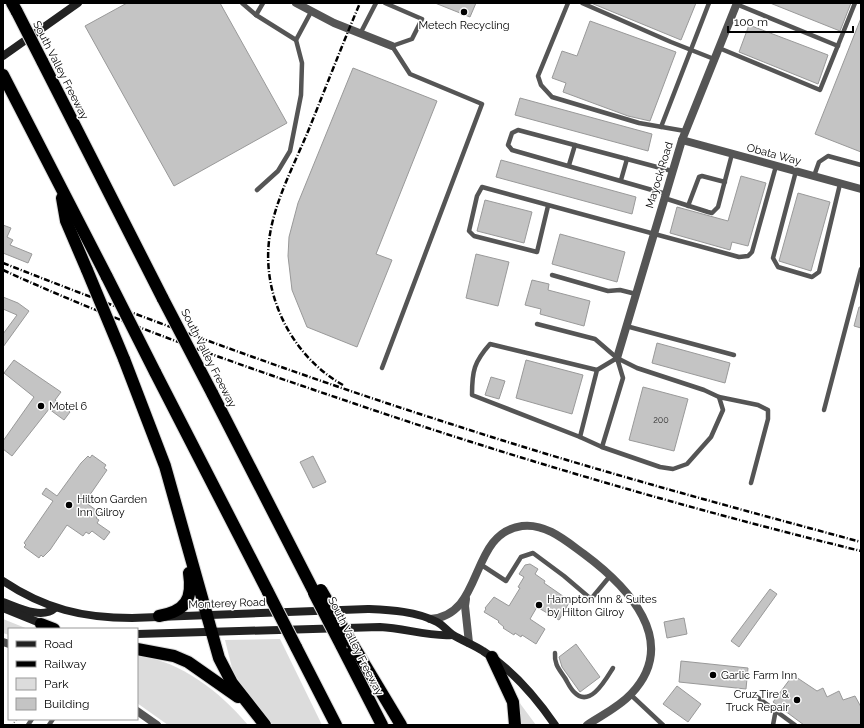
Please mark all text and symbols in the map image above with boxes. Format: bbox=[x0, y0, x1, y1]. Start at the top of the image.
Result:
marker: Metech Recycling bbox=[459, 7, 469, 17]
scale bar bbox=[728, 8, 853, 34]
text: 100 m bbox=[734, 15, 768, 29]
street label: South Valley Freeway bbox=[30, 19, 91, 122]
place label: Metech Recycling bbox=[418, 19, 510, 32]
street label: Mayock Road bbox=[643, 140, 676, 210]
street label: Obata Way bbox=[745, 141, 803, 168]
street label: South Valley Freeway bbox=[178, 307, 239, 410]
place label: Motel 6 bbox=[49, 400, 88, 413]
marker: Motel 6 bbox=[36, 401, 46, 411]
house number: 200 bbox=[653, 415, 669, 425]
place label: Hilton Garden Inn Gilroy bbox=[77, 493, 147, 519]
marker: Hilton Garden Inn Gilroy bbox=[64, 500, 74, 510]
place label: Hampton Inn & Suites by Hilton Gilroy bbox=[547, 593, 657, 619]
street label: South Valley Freeway bbox=[325, 595, 386, 698]
street label: Monterey Road bbox=[188, 596, 266, 611]
marker: Hampton Inn & Suites by Hilton Gilroy bbox=[534, 600, 544, 610]
legend bbox=[8, 628, 138, 720]
text: Road bbox=[44, 637, 73, 651]
text: Railway bbox=[44, 657, 87, 671]
place label: Garlic Farm Inn bbox=[721, 669, 797, 682]
marker: Garlic Farm Inn bbox=[708, 670, 718, 680]
text: Park bbox=[44, 677, 69, 691]
place label: Cruz Tire & Truck Repair bbox=[726, 688, 790, 714]
marker: Cruz Tire & Truck Repair bbox=[792, 695, 802, 705]
text: Building bbox=[44, 697, 90, 711]

